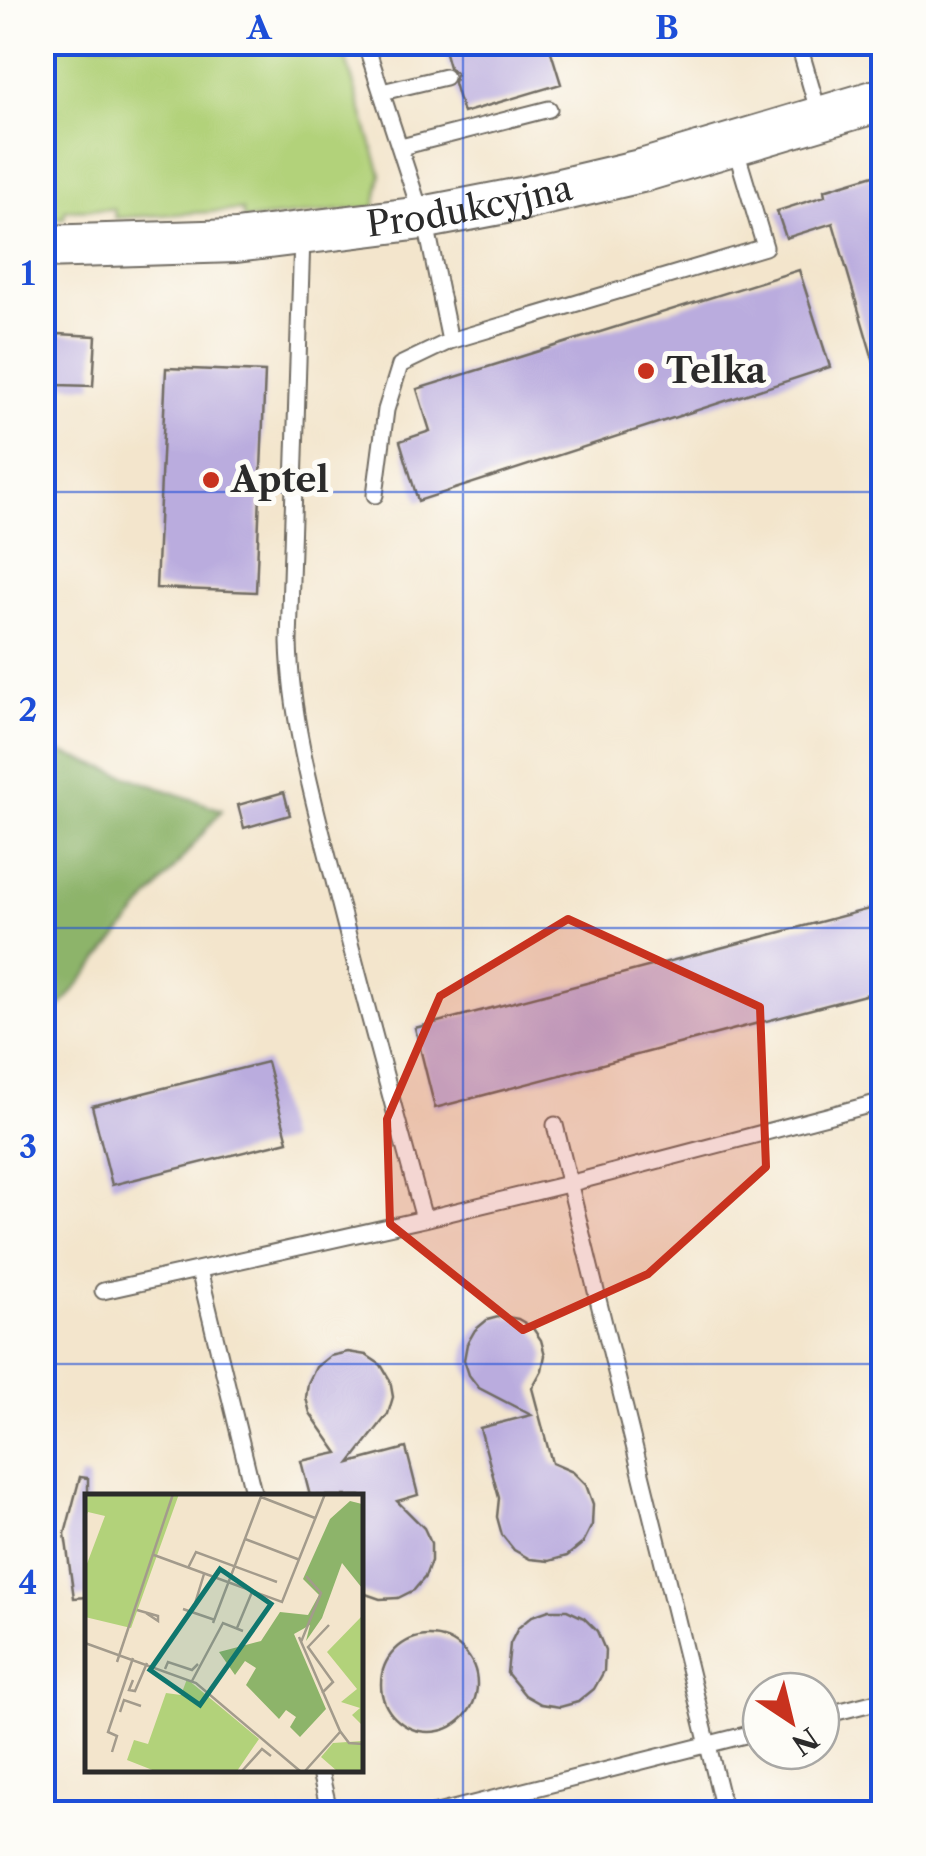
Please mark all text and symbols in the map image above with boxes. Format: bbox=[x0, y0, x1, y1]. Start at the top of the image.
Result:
text: A bbox=[246, 8, 273, 47]
text: B bbox=[655, 8, 679, 47]
street label: Produkcyjna bbox=[364, 166, 577, 246]
text: 1 bbox=[21, 254, 36, 293]
place label: Telka bbox=[666, 349, 767, 392]
marker: Telka bbox=[635, 360, 657, 382]
place label: Aptel bbox=[230, 458, 329, 501]
marker: Aptel bbox=[200, 469, 222, 491]
text: 2 bbox=[19, 690, 37, 729]
text: 3 bbox=[19, 1127, 37, 1166]
inset map bbox=[85, 1494, 362, 1771]
text: 4 bbox=[19, 1563, 37, 1602]
north arrow bbox=[741, 1671, 841, 1771]
text: N bbox=[786, 1721, 825, 1762]

